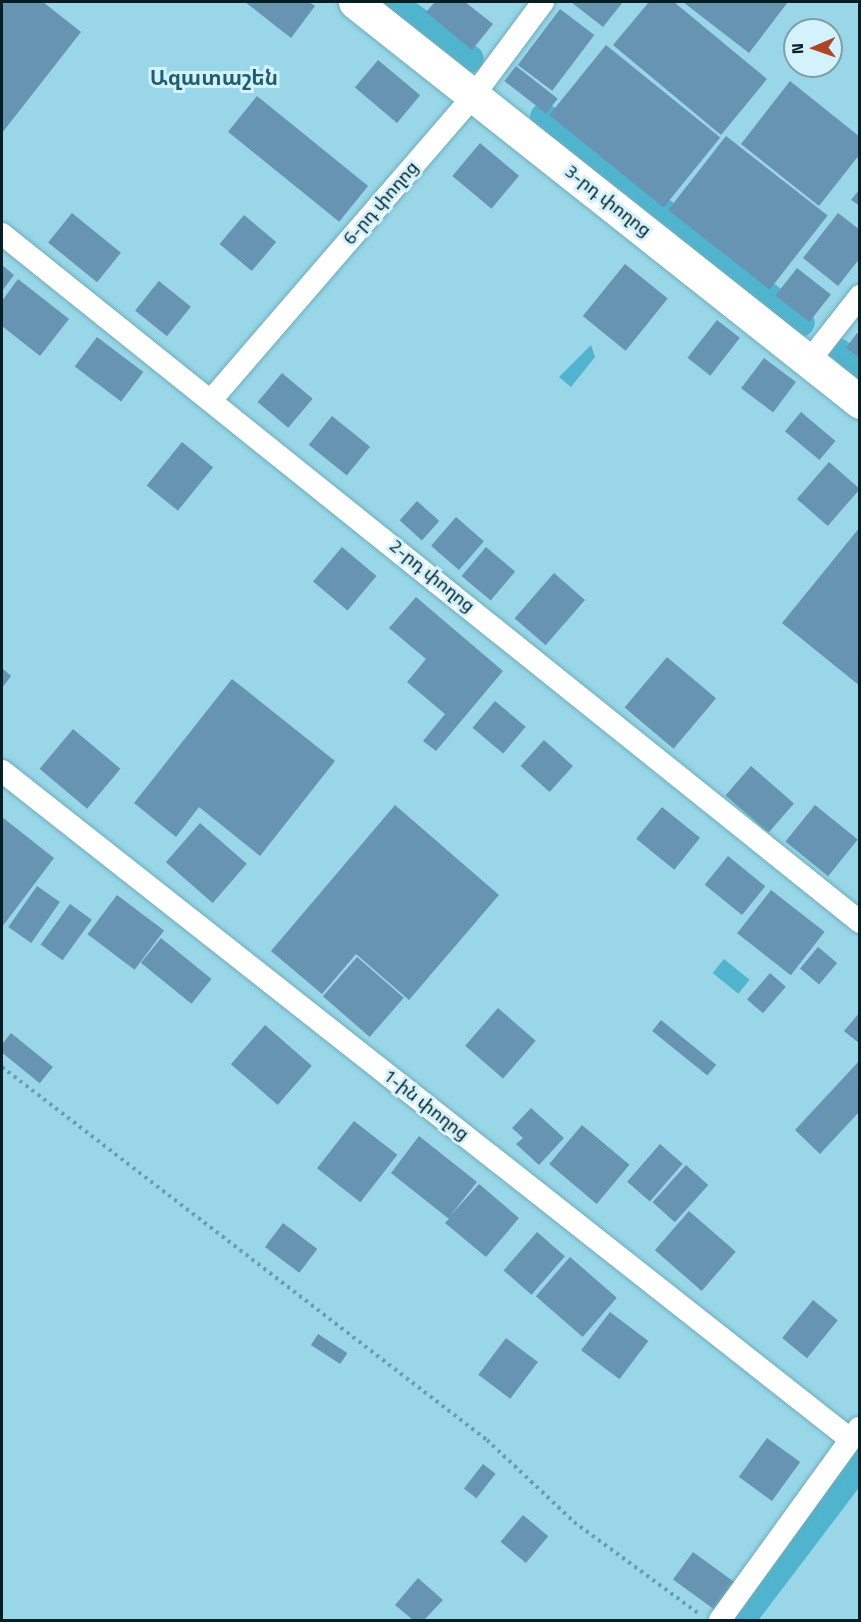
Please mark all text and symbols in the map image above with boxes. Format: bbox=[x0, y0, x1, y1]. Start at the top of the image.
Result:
north arrow bbox=[783, 18, 843, 78]
text: N bbox=[785, 43, 809, 55]
district label: Ազատաշեն bbox=[150, 64, 278, 90]
street label: 6-րդ փողոց bbox=[339, 157, 423, 249]
street label: 3-րդ փողոց bbox=[561, 161, 655, 241]
street label: 2-րդ փողոց bbox=[385, 535, 479, 617]
street label: 1-ին փողոց bbox=[379, 1065, 473, 1145]

